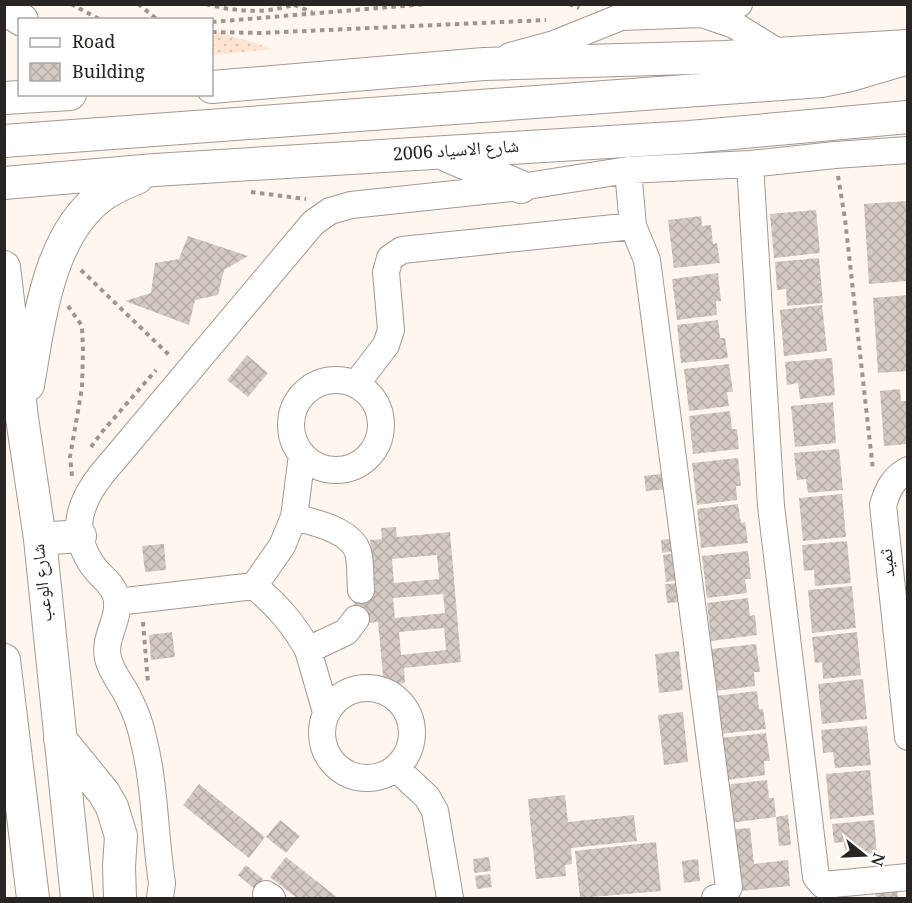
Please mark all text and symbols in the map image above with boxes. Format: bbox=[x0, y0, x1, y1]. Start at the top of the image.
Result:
legend bbox=[18, 18, 213, 96]
text: Road bbox=[72, 29, 115, 59]
text: Building bbox=[72, 59, 145, 89]
street label: شارع الاسياد 2006 bbox=[392, 133, 520, 171]
street label: شارع الوعب bbox=[25, 542, 63, 624]
street label: ثميد bbox=[873, 547, 905, 579]
north arrow bbox=[834, 825, 894, 885]
text: N bbox=[861, 849, 891, 869]

